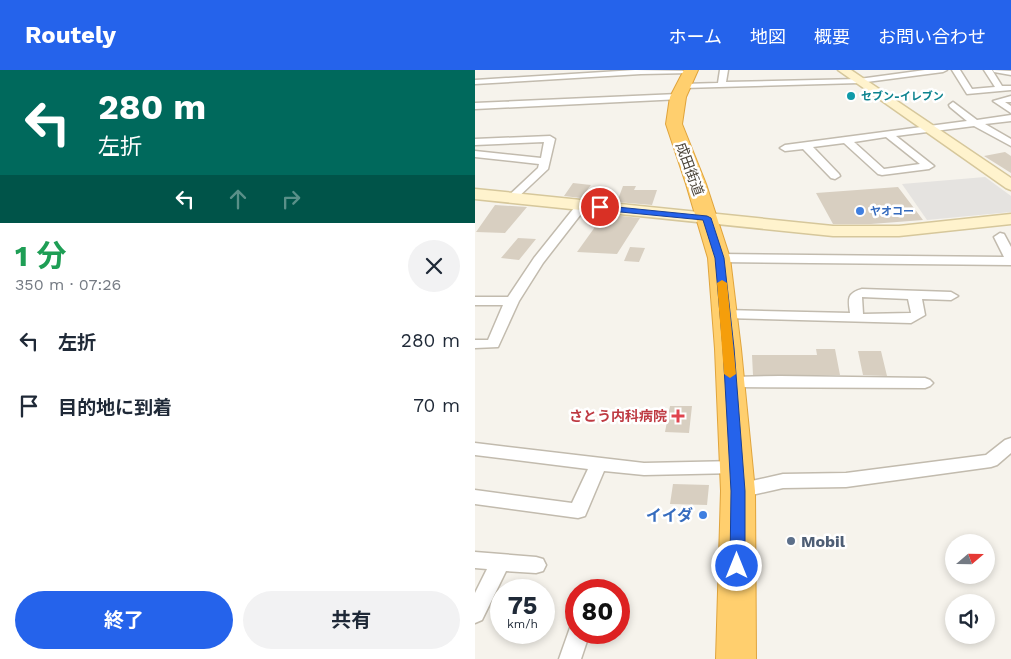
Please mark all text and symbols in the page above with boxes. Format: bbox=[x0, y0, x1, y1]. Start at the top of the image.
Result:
text: Routely bbox=[25, 21, 116, 49]
text: ホーム bbox=[669, 26, 722, 47]
text: 地図 bbox=[750, 26, 786, 47]
text: 概要 bbox=[814, 26, 850, 47]
text: お問い合わせ bbox=[878, 26, 986, 47]
text: 280 m bbox=[98, 86, 206, 128]
icon: left bbox=[15, 90, 80, 155]
marker: セブン-イレブン bbox=[845, 90, 857, 102]
place label: セブン-イレブン bbox=[861, 90, 944, 103]
text: 左折 bbox=[98, 134, 142, 159]
street label: 成田街道 bbox=[673, 140, 707, 198]
icon: left bbox=[171, 185, 199, 213]
icon: ahead bbox=[224, 185, 252, 213]
icon: right bbox=[277, 185, 305, 213]
pin bbox=[579, 186, 621, 228]
icon: arrive bbox=[586, 193, 614, 221]
marker: ヤオコー bbox=[854, 205, 866, 217]
place label: ヤオコー bbox=[870, 205, 914, 218]
text: 1 分 bbox=[15, 238, 67, 273]
button: close bbox=[408, 240, 460, 292]
text: 350 m · 07:26 bbox=[15, 275, 121, 294]
icon: left bbox=[15, 327, 43, 355]
text: 280 m bbox=[401, 329, 460, 352]
text: 左折 bbox=[58, 331, 96, 354]
icon: arrive bbox=[15, 392, 43, 420]
text: 70 m bbox=[413, 394, 460, 417]
text: 目的地に到着 bbox=[58, 396, 172, 419]
place label: さとう内科病院 bbox=[569, 408, 667, 424]
marker: さとう内科病院 bbox=[671, 409, 685, 423]
place label: イイダ bbox=[646, 506, 693, 525]
marker: イイダ bbox=[697, 509, 709, 521]
place label: Mobil bbox=[801, 532, 846, 551]
north arrow bbox=[945, 534, 995, 584]
map controls bbox=[945, 534, 995, 644]
marker: Mobil bbox=[785, 535, 797, 547]
position arrow bbox=[710, 539, 762, 591]
speed limit sign: 80 bbox=[565, 579, 630, 644]
button: 終了 bbox=[15, 591, 233, 649]
button: 共有 bbox=[243, 591, 460, 649]
text: 75 bbox=[508, 591, 537, 620]
button: sound bbox=[945, 594, 995, 644]
text: km/h bbox=[507, 617, 538, 631]

